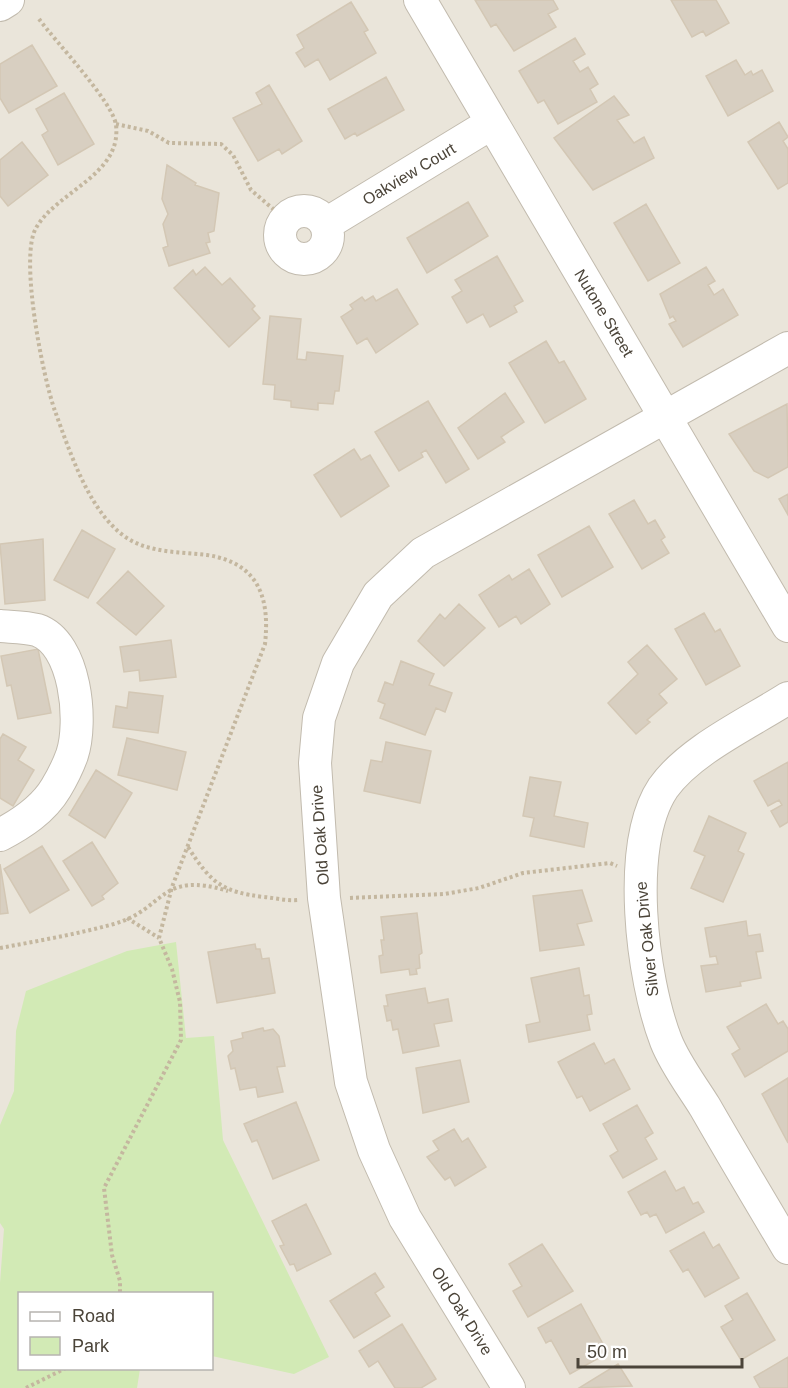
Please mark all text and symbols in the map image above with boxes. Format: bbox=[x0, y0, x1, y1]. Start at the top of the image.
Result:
street label: Oakview Court bbox=[360, 139, 459, 208]
street label: Nutone Street bbox=[571, 266, 637, 360]
street label: Old Oak Drive bbox=[308, 784, 332, 886]
street label: Silver Oak Drive bbox=[632, 881, 661, 997]
street label: Old Oak Drive bbox=[428, 1264, 496, 1358]
legend bbox=[18, 1292, 213, 1370]
text: Road bbox=[72, 1306, 115, 1326]
scale bar bbox=[578, 1331, 742, 1369]
text: Park bbox=[72, 1336, 110, 1356]
text: 50 m bbox=[587, 1342, 627, 1362]

